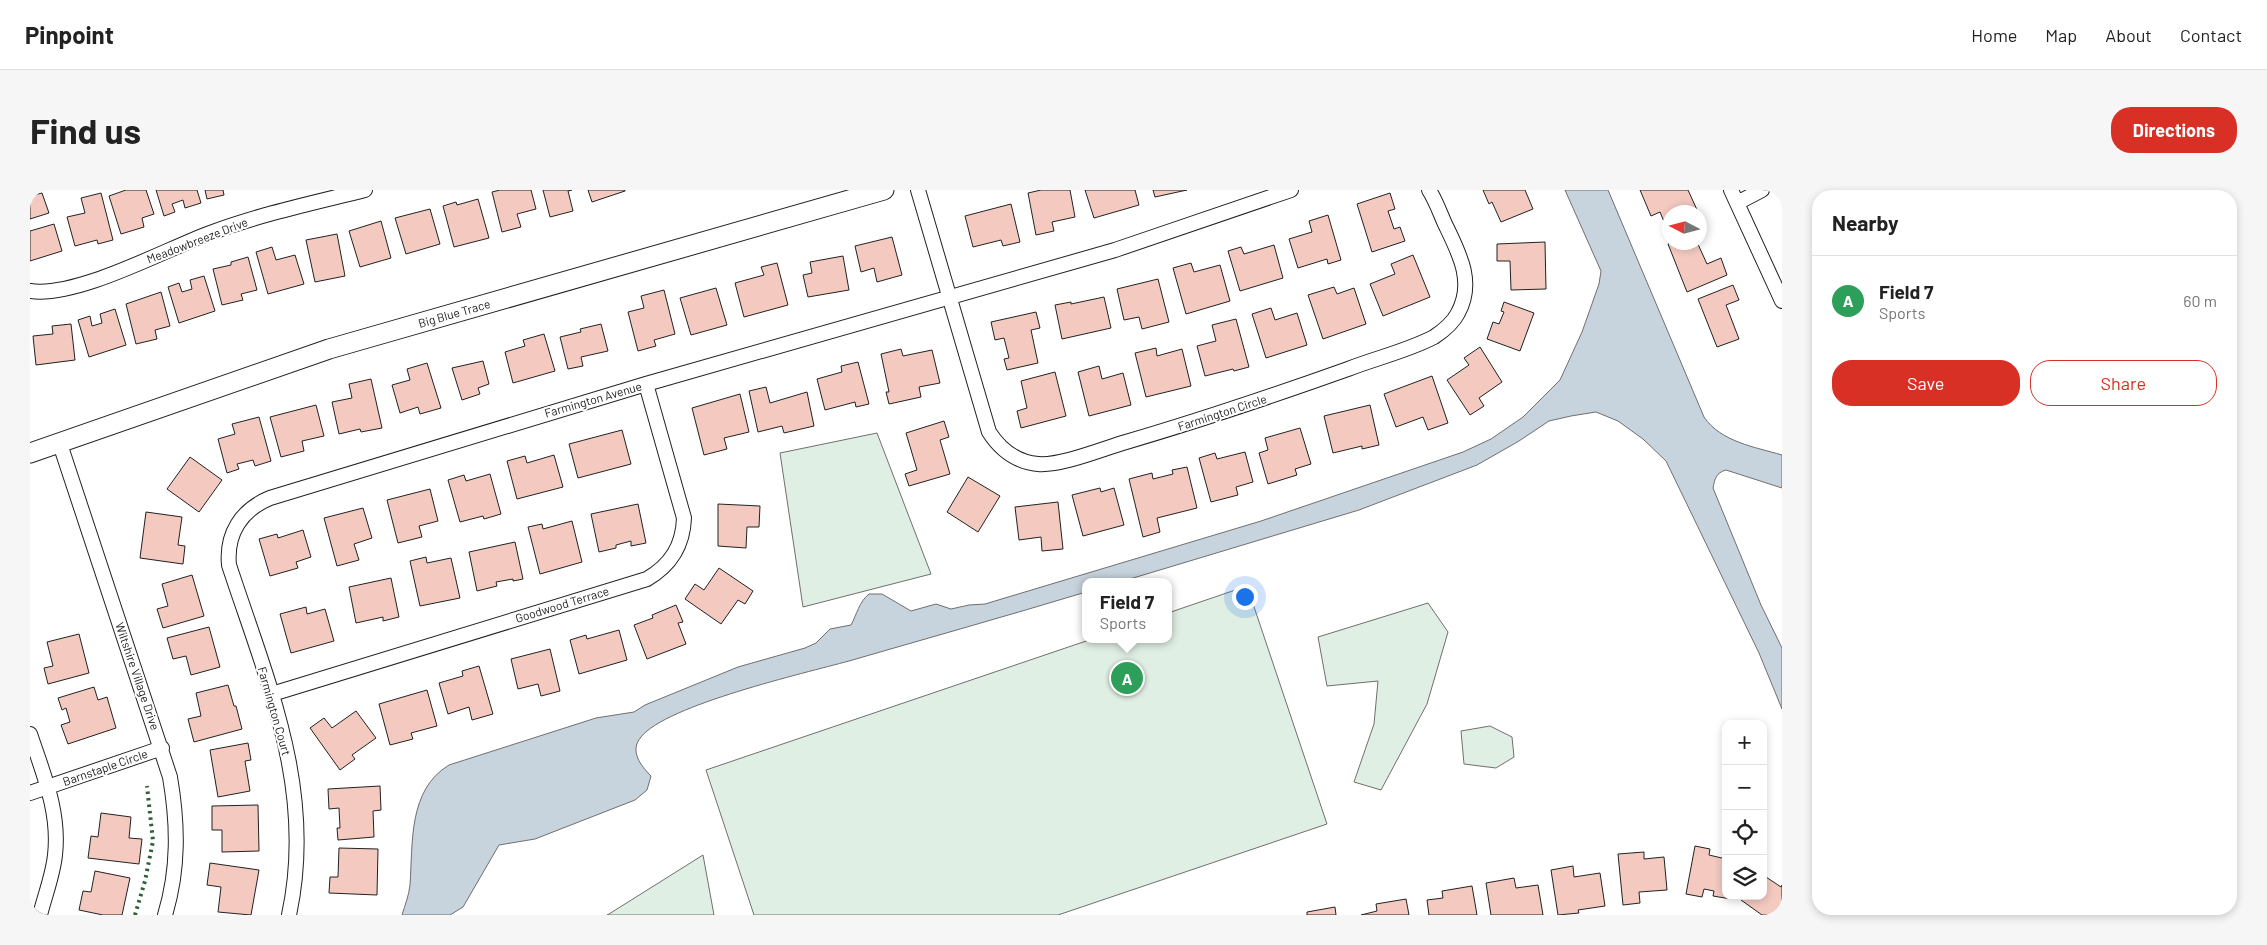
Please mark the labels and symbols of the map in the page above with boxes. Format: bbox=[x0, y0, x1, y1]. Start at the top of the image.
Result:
north arrow bbox=[1662, 205, 1707, 250]
street label: Meadowbreeze Drive bbox=[145, 214, 249, 266]
street label: Big Blue Trace bbox=[416, 296, 492, 330]
street label: Farmington Avenue bbox=[543, 378, 643, 420]
street label: Farmington Circle bbox=[1176, 391, 1268, 433]
street label: Goodwood Terrace bbox=[513, 583, 611, 625]
your location bbox=[1232, 584, 1258, 610]
street label: Wiltshire Village Drive bbox=[113, 620, 163, 732]
pin: A bbox=[1111, 659, 1143, 697]
street label: Farmington Court bbox=[256, 665, 294, 757]
street label: Barnstaple Circle bbox=[61, 746, 149, 788]

